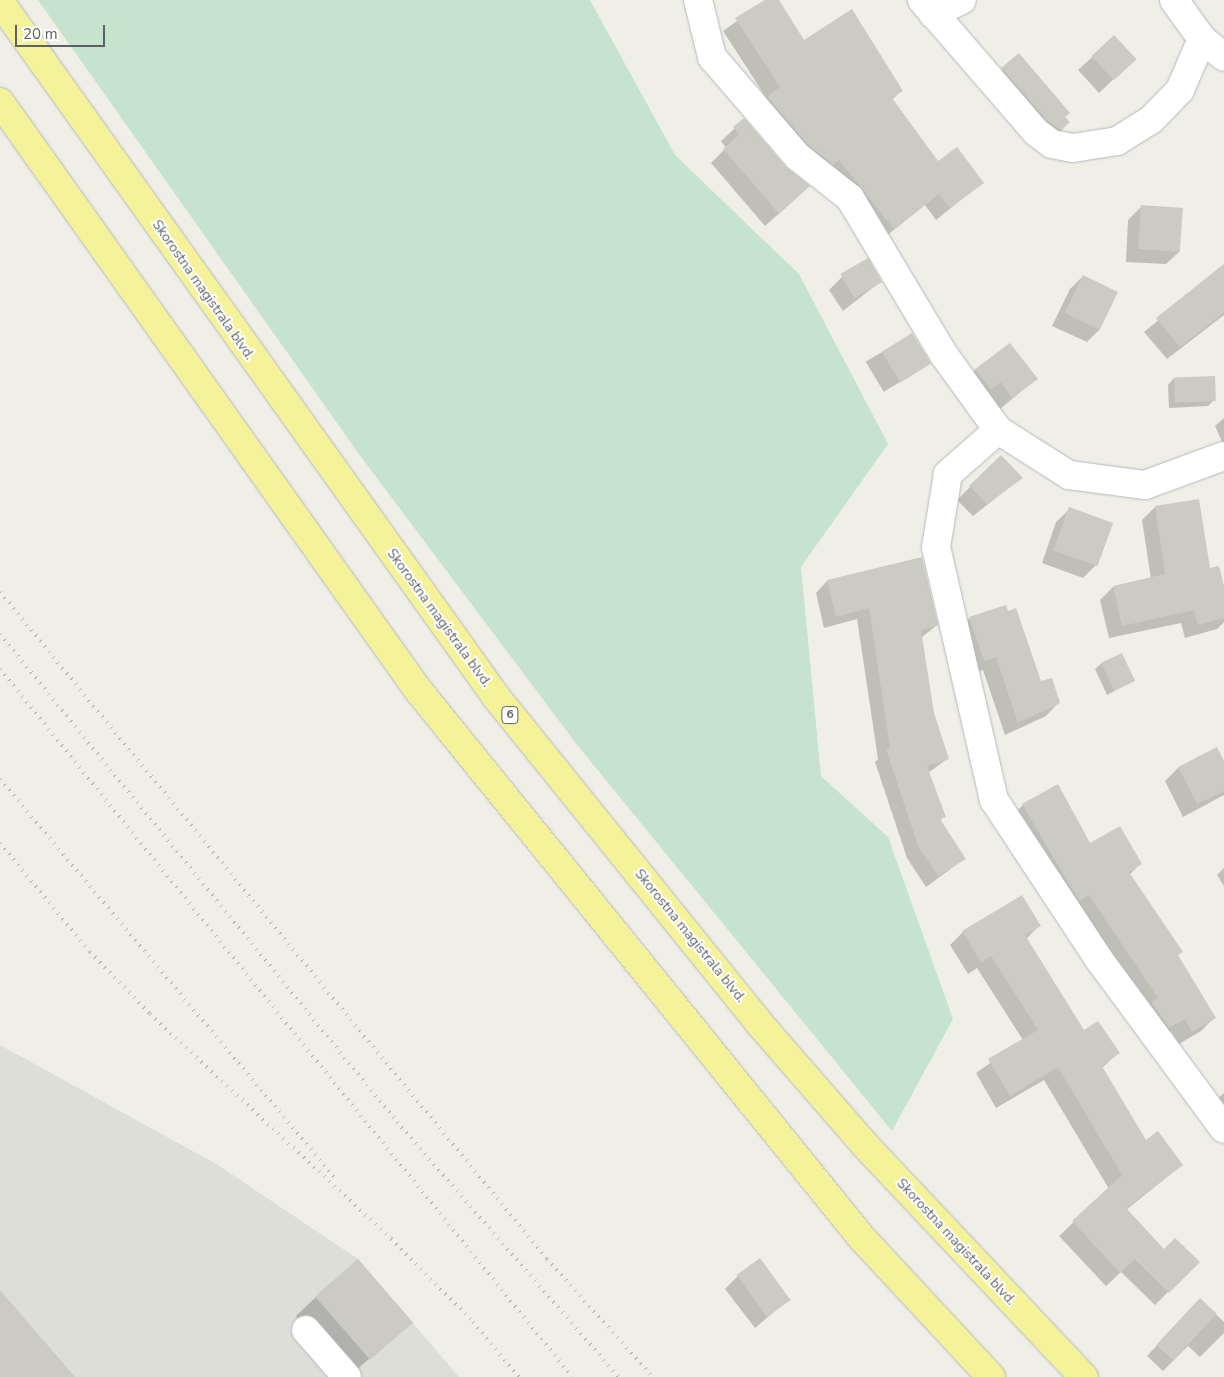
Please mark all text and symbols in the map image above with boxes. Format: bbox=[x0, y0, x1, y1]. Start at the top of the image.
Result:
scale bar bbox=[18, 15, 108, 47]
text: 20 m bbox=[23, 24, 58, 44]
street label: Skorostna magistrala blvd. bbox=[148, 217, 258, 363]
street label: Skorostna magistrala blvd. bbox=[383, 546, 495, 690]
road number: 6 bbox=[501, 706, 519, 724]
street label: Skorostna magistrala blvd. bbox=[631, 866, 749, 1006]
street label: Skorostna magistrala blvd. bbox=[893, 1175, 1019, 1309]

